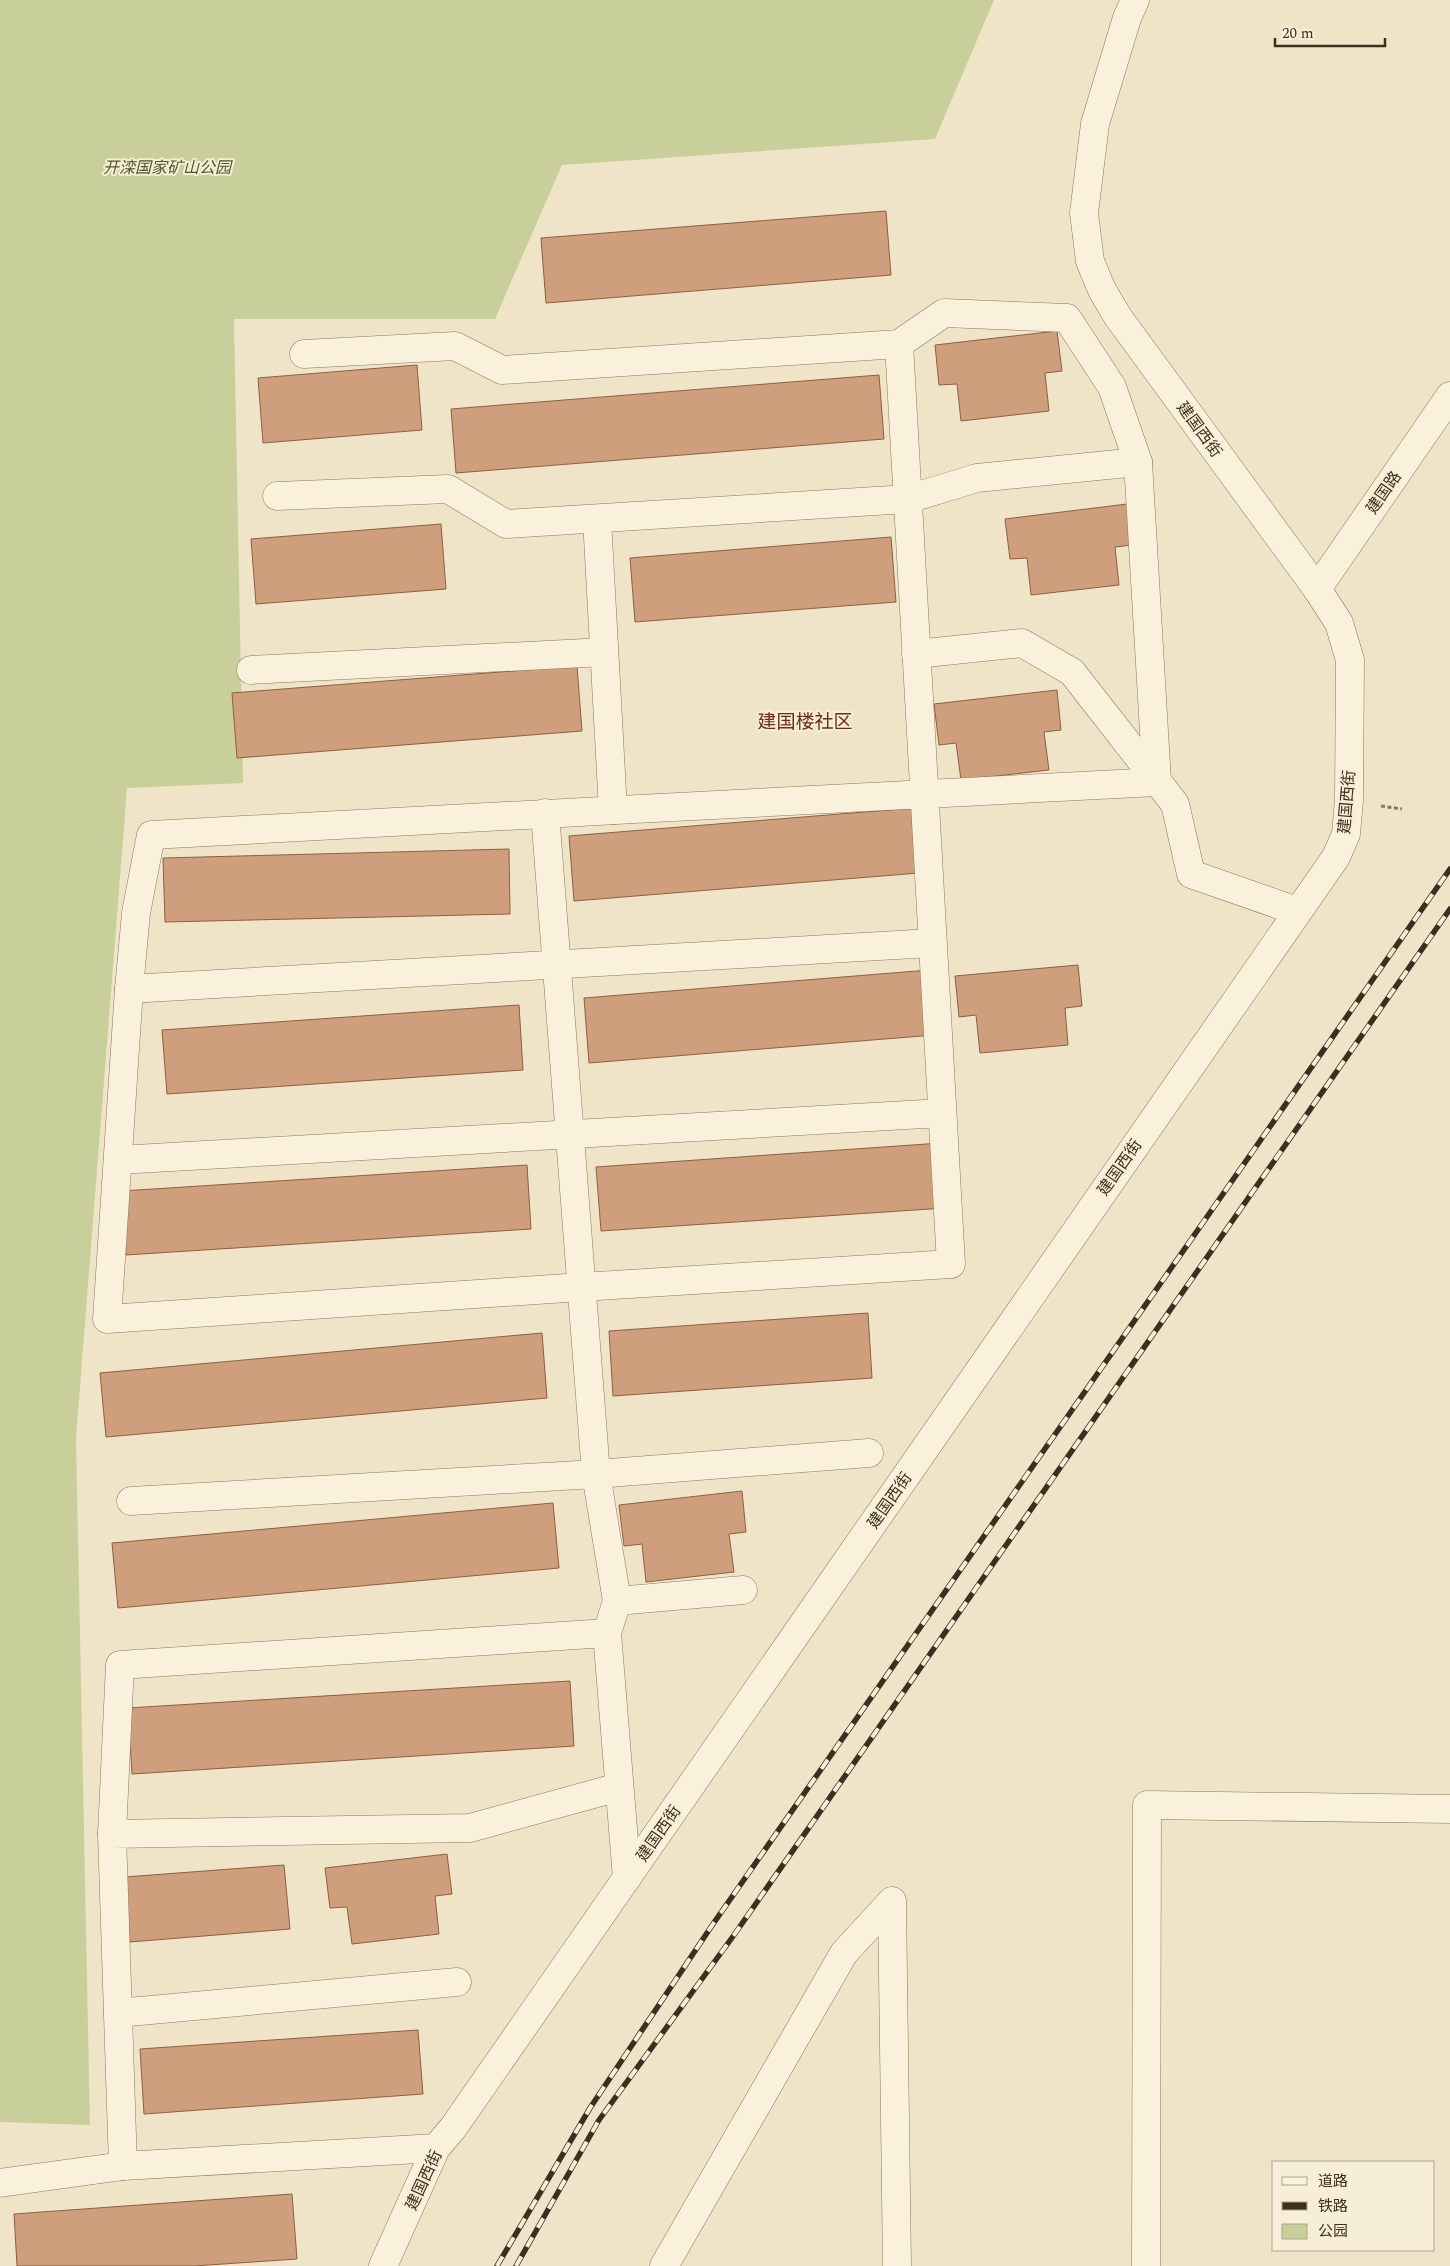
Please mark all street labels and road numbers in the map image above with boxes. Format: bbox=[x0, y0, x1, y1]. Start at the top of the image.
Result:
street label: 建国西街 bbox=[1171, 397, 1228, 463]
street label: 建国路 bbox=[1360, 466, 1407, 519]
street label: 建国西街 bbox=[1332, 769, 1362, 835]
street label: 建国西街 bbox=[1092, 1134, 1148, 1201]
street label: 建国西街 bbox=[862, 1467, 918, 1534]
street label: 建国西街 bbox=[631, 1800, 687, 1867]
street label: 建国西街 bbox=[400, 2146, 448, 2215]

